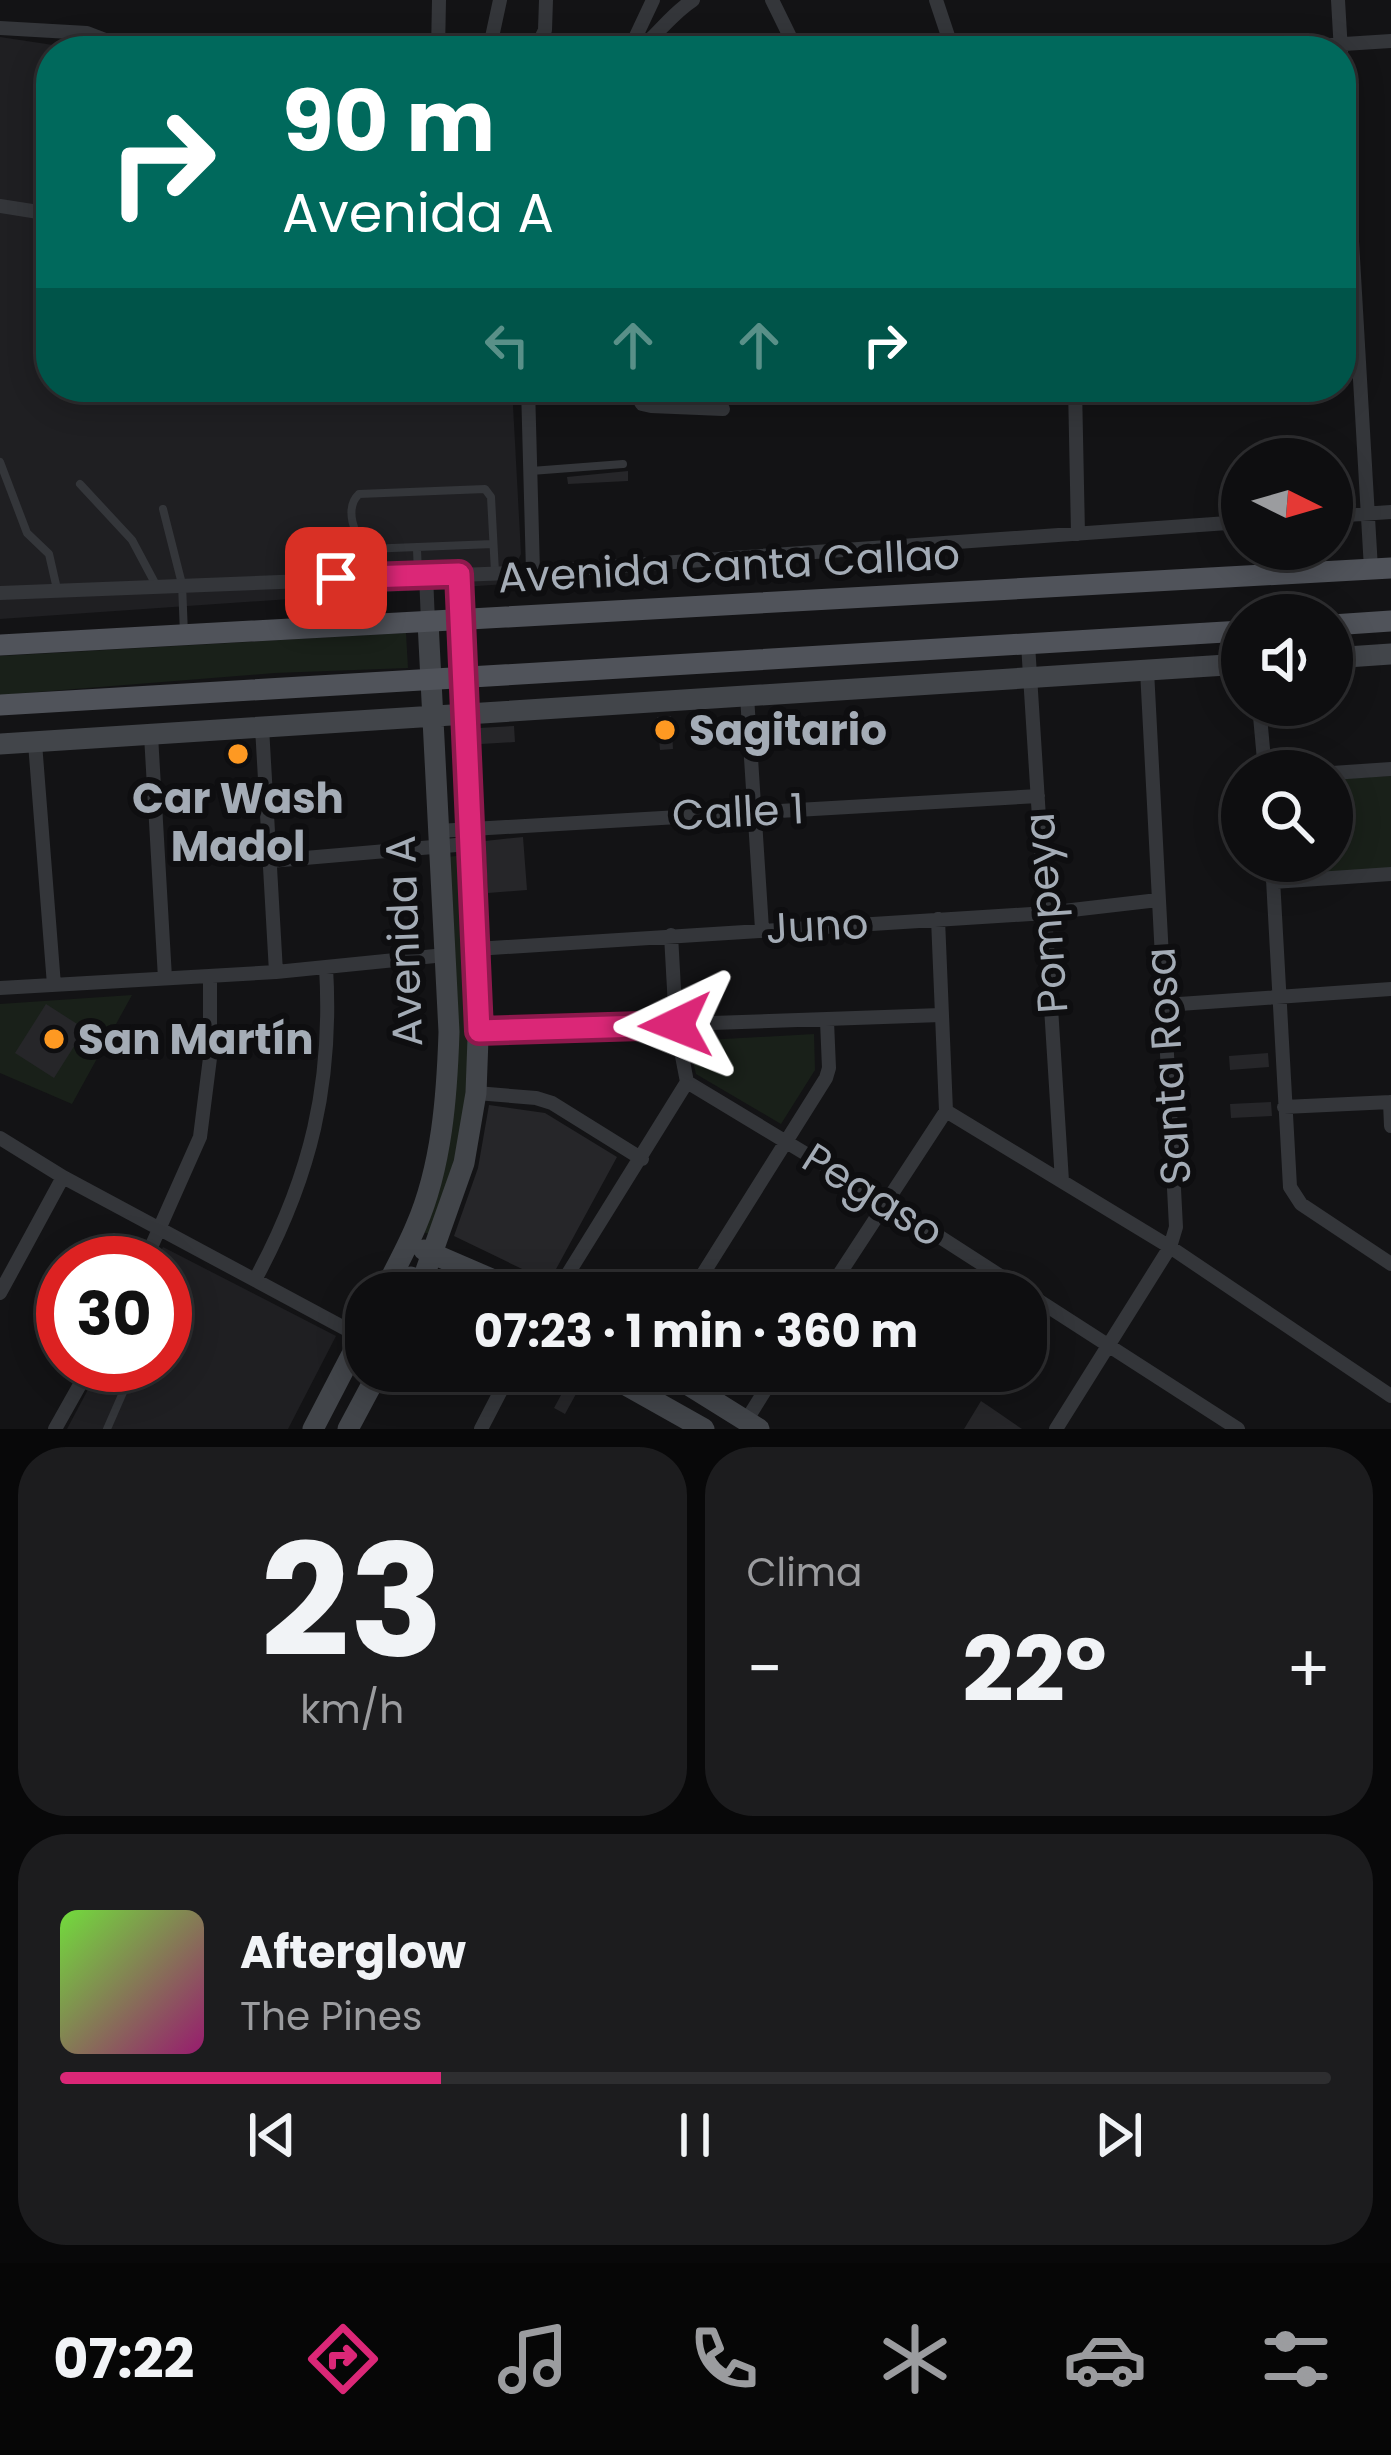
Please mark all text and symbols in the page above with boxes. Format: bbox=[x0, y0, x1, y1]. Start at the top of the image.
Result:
text: 90 m bbox=[282, 63, 495, 180]
icon: right bbox=[84, 84, 240, 240]
text: Avenida A bbox=[282, 175, 554, 251]
icon: left bbox=[474, 312, 540, 378]
icon: ahead bbox=[600, 312, 666, 378]
icon: ahead bbox=[726, 312, 792, 378]
icon: right bbox=[852, 312, 918, 378]
north arrow bbox=[1221, 438, 1353, 570]
map controls bbox=[1221, 438, 1353, 882]
street label: Avenida Canta Callao bbox=[497, 524, 961, 608]
pin bbox=[285, 527, 387, 629]
icon: arrive bbox=[303, 545, 369, 611]
button: sound bbox=[1221, 594, 1353, 726]
place label: Sagitario bbox=[689, 701, 887, 760]
marker: Sagitario bbox=[652, 717, 678, 743]
marker: Car Wash Madol bbox=[225, 741, 251, 767]
button: search bbox=[1221, 750, 1353, 882]
place label: Car Wash Madol bbox=[132, 769, 344, 876]
street label: Calle 1 bbox=[670, 779, 806, 845]
street label: Pompeya bbox=[1010, 811, 1082, 1015]
street label: Avenida A bbox=[371, 834, 437, 1048]
street label: Juno bbox=[764, 894, 870, 958]
street label: Santa Rosa bbox=[1130, 945, 1206, 1187]
position arrow bbox=[613, 962, 739, 1088]
place label: San Martín bbox=[78, 1010, 313, 1069]
marker: San Martín bbox=[41, 1026, 67, 1052]
street label: Pegaso bbox=[791, 1129, 955, 1261]
speed limit sign: 30 bbox=[36, 1236, 192, 1392]
text: 07:23 · 1 min · 360 m bbox=[474, 1300, 918, 1363]
text: 23 bbox=[261, 1492, 444, 1711]
text: Clima bbox=[747, 1545, 862, 1600]
text: 22° bbox=[962, 1606, 1107, 1733]
text: − bbox=[747, 1623, 783, 1715]
text: + bbox=[1286, 1623, 1331, 1715]
text: km/h bbox=[300, 1682, 404, 1737]
text: Afterglow bbox=[240, 1921, 466, 1984]
text: The Pines bbox=[240, 1989, 422, 2044]
icon: previous bbox=[239, 2102, 305, 2168]
icon: pause bbox=[662, 2102, 728, 2168]
icon: next bbox=[1086, 2102, 1152, 2168]
icon: directions bbox=[301, 2317, 385, 2401]
icon: music bbox=[491, 2317, 575, 2401]
icon: phone bbox=[682, 2317, 766, 2401]
icon: climate bbox=[873, 2317, 957, 2401]
icon: car bbox=[1063, 2317, 1147, 2401]
icon: filters bbox=[1254, 2317, 1338, 2401]
text: 07:22 bbox=[53, 2321, 194, 2397]

